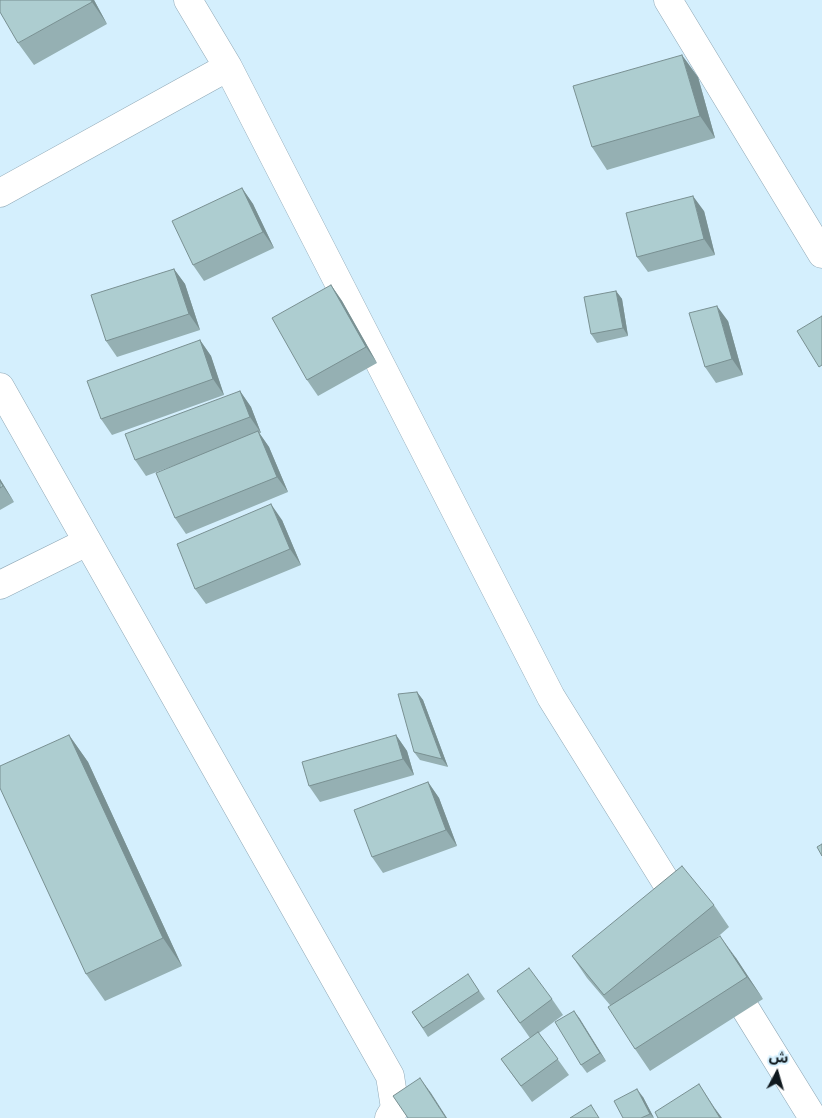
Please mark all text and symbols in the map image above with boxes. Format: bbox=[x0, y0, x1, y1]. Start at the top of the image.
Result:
north arrow bbox=[752, 1048, 802, 1098]
text: ش bbox=[768, 1048, 789, 1067]

